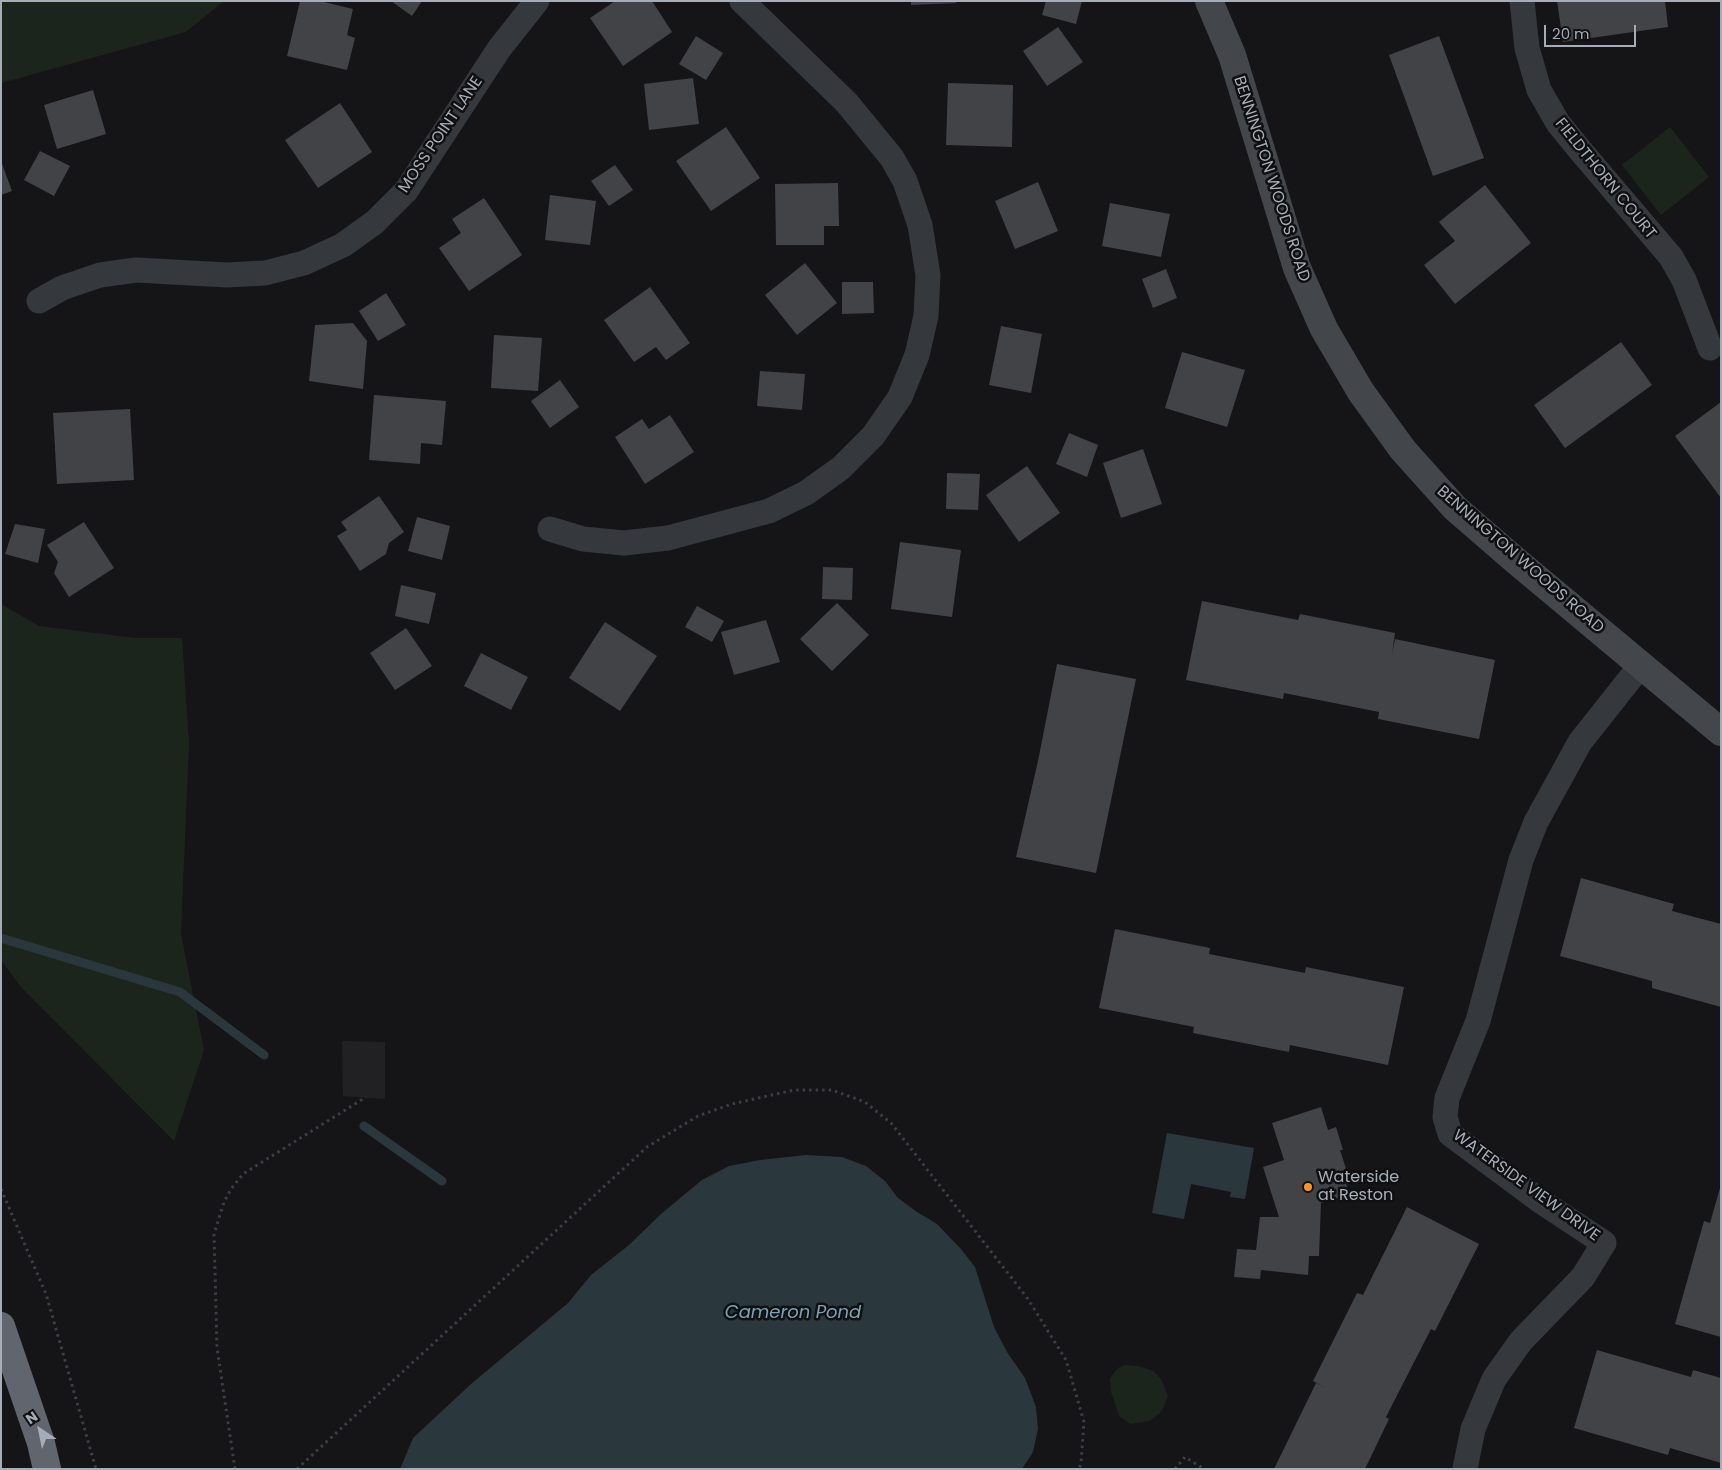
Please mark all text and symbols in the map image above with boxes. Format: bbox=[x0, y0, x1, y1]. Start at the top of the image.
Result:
scale bar bbox=[1547, 15, 1640, 47]
text: 20 m bbox=[1552, 23, 1590, 44]
street label: MOSS POINT LANE bbox=[395, 73, 487, 197]
street label: BENNINGTON WOODS ROAD bbox=[1229, 74, 1313, 284]
street label: FIELDTHORN COURT bbox=[1550, 115, 1660, 243]
street label: BENNINGTON WOODS ROAD bbox=[1433, 482, 1607, 638]
street label: WATERSIDE VIEW DRIVE bbox=[1449, 1126, 1603, 1246]
place label: Waterside at Reston bbox=[1318, 1168, 1399, 1206]
marker: Waterside at Reston bbox=[1302, 1181, 1314, 1193]
water label: Cameron Pond bbox=[725, 1302, 861, 1324]
north arrow bbox=[15, 1405, 65, 1455]
text: N bbox=[22, 1406, 42, 1429]

